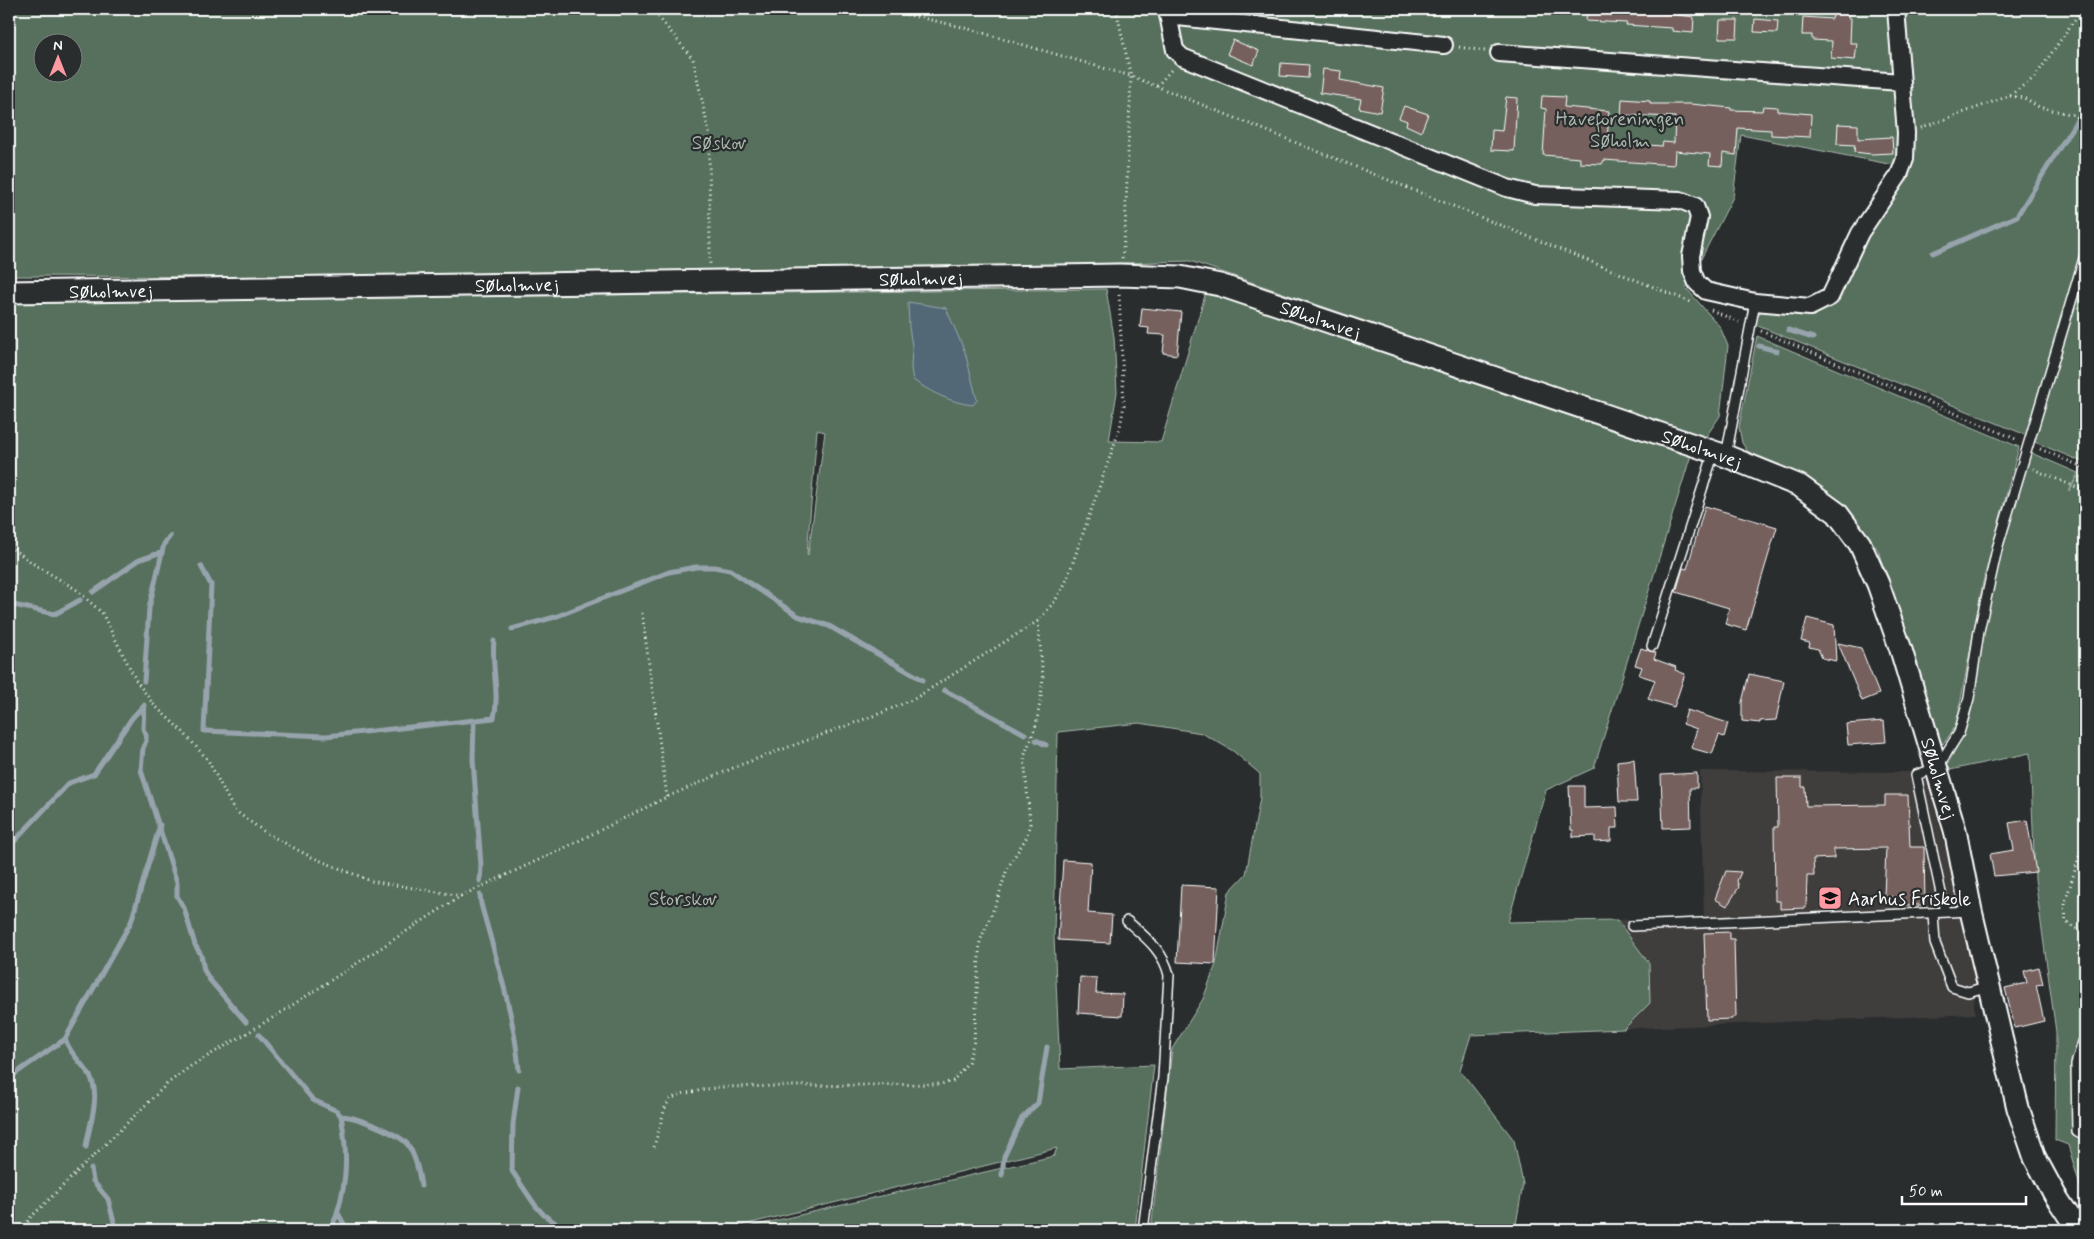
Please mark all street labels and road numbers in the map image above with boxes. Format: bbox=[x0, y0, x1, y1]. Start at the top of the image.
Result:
street label: Søholmvej bbox=[879, 266, 963, 293]
street label: Søholmvej bbox=[475, 273, 559, 299]
street label: Søholmvej bbox=[69, 279, 153, 305]
street label: Søholmvej bbox=[1276, 295, 1364, 346]
street label: Søholmvej bbox=[1658, 424, 1746, 475]
street label: Søholmvej bbox=[1914, 735, 1962, 823]

